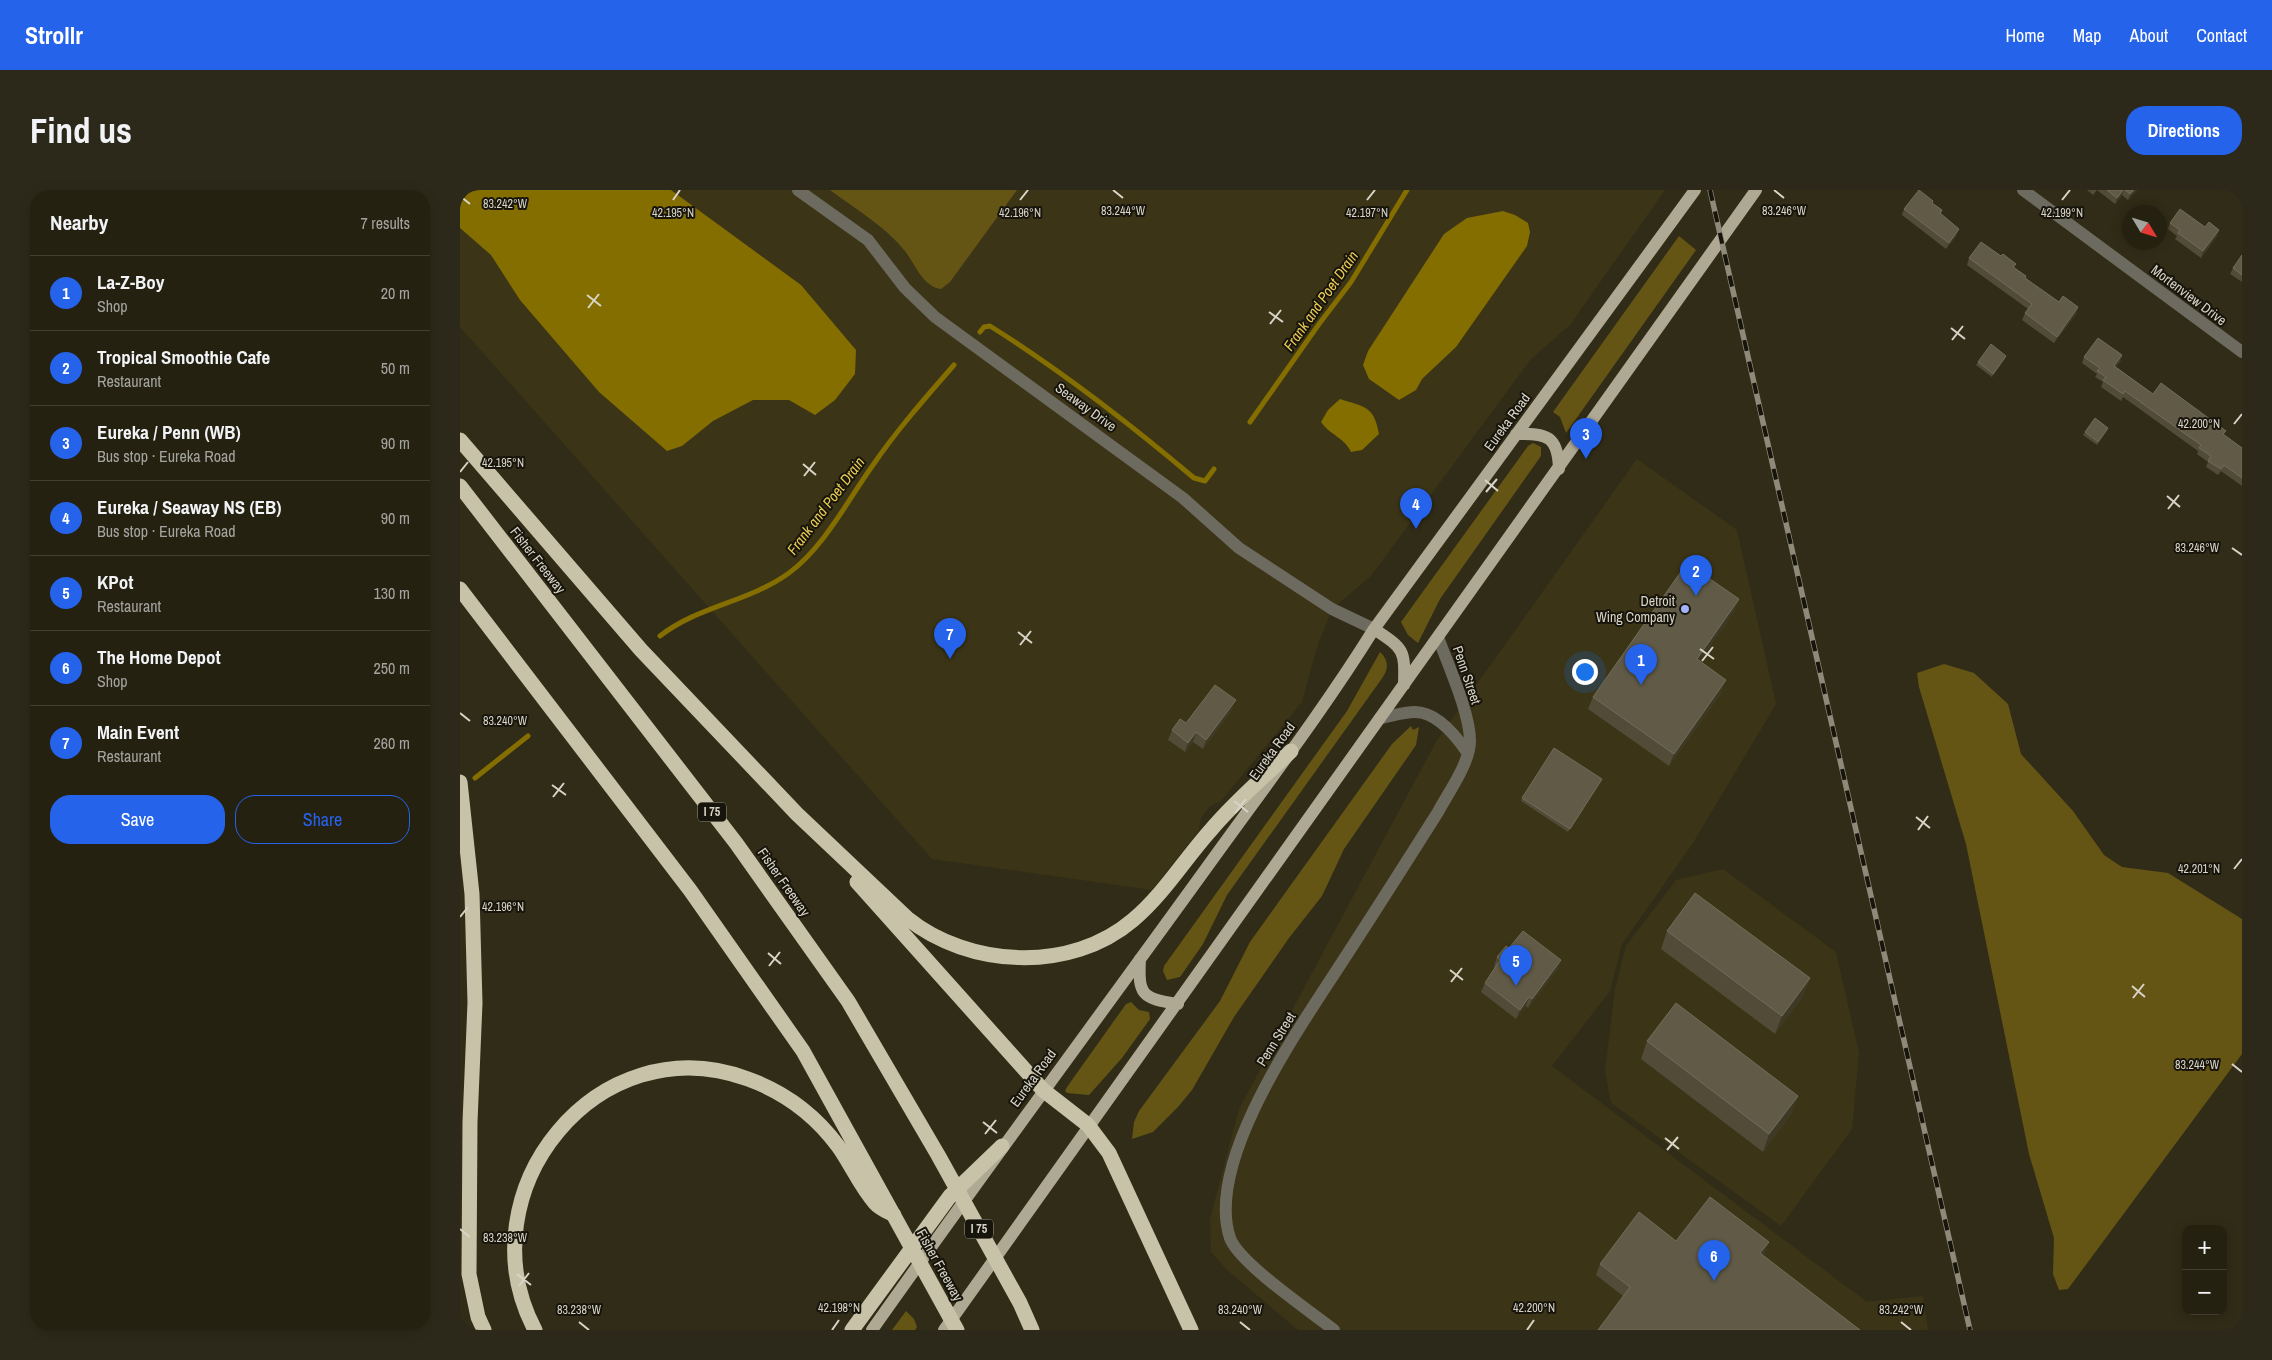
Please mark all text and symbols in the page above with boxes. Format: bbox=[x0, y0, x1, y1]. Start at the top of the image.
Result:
text: Strollr bbox=[25, 19, 83, 51]
text: Home bbox=[2005, 23, 2045, 48]
text: Map bbox=[2073, 23, 2102, 48]
text: About bbox=[2130, 23, 2168, 48]
text: Contact bbox=[2196, 23, 2247, 48]
button: Directions bbox=[2126, 106, 2242, 155]
text: Find us bbox=[30, 107, 132, 154]
text: 83.242°W bbox=[483, 196, 528, 212]
text: 83.244°W bbox=[1101, 203, 1146, 219]
text: 83.246°W bbox=[1762, 203, 1807, 219]
text: 42.195°N bbox=[652, 205, 694, 221]
text: 42.196°N bbox=[999, 205, 1041, 221]
text: 42.197°N bbox=[1346, 205, 1388, 221]
text: 42.199°N bbox=[2041, 205, 2083, 221]
north arrow bbox=[2122, 205, 2167, 250]
text: Nearby bbox=[50, 208, 108, 237]
text: 7 results bbox=[360, 212, 410, 234]
water label: Frank and Poet Drain bbox=[1278, 246, 1363, 355]
street label: Mortenview Drive bbox=[2148, 261, 2230, 329]
text: La-Z-Boy bbox=[97, 269, 165, 295]
text: 1 bbox=[62, 282, 70, 304]
text: 20 m bbox=[381, 282, 410, 304]
text: Shop bbox=[97, 295, 128, 317]
text: Tropical Smoothie Cafe bbox=[97, 344, 270, 370]
text: 2 bbox=[62, 357, 70, 379]
text: 50 m bbox=[381, 357, 410, 379]
text: Restaurant bbox=[97, 370, 161, 392]
street label: Seaway Drive bbox=[1052, 379, 1120, 435]
street label: Eureka Road bbox=[1480, 390, 1534, 454]
text: 42.200°N bbox=[2178, 416, 2220, 432]
pin: 3 bbox=[1570, 418, 1602, 459]
text: Eureka / Penn (WB) bbox=[97, 419, 241, 445]
text: 3 bbox=[62, 432, 70, 454]
text: 90 m bbox=[381, 432, 410, 454]
text: Bus stop · Eureka Road bbox=[97, 445, 236, 467]
water label: Frank and Poet Drain bbox=[782, 452, 869, 559]
text: 42.195°N bbox=[482, 455, 524, 471]
pin: 4 bbox=[1400, 488, 1432, 529]
text: Eureka / Seaway NS (EB) bbox=[97, 494, 281, 520]
text: 4 bbox=[62, 507, 70, 529]
text: 90 m bbox=[381, 507, 410, 529]
text: Bus stop · Eureka Road bbox=[97, 520, 236, 542]
street label: Fisher Freeway bbox=[506, 523, 570, 597]
text: 83.246°W bbox=[2175, 540, 2220, 556]
pin: 2 bbox=[1680, 555, 1712, 596]
text: KPot bbox=[97, 569, 133, 595]
text: 5 bbox=[62, 582, 70, 604]
text: 130 m bbox=[374, 582, 410, 604]
place label: Detroit Wing Company bbox=[1596, 592, 1675, 626]
text: Restaurant bbox=[97, 595, 161, 617]
marker: Detroit Wing Company bbox=[1679, 603, 1691, 615]
pin: 7 bbox=[934, 618, 966, 659]
street label: Penn Street bbox=[1449, 643, 1485, 707]
text: The Home Depot bbox=[97, 644, 221, 670]
pin: 1 bbox=[1625, 644, 1657, 685]
text: 6 bbox=[62, 657, 70, 679]
text: 250 m bbox=[374, 657, 410, 679]
your location bbox=[1572, 659, 1598, 685]
text: Shop bbox=[97, 670, 128, 692]
text: 83.240°W bbox=[483, 713, 528, 729]
text: Main Event bbox=[97, 719, 179, 745]
street label: Eureka Road bbox=[1245, 719, 1299, 783]
text: 7 bbox=[62, 732, 70, 754]
text: 260 m bbox=[374, 732, 410, 754]
text: Restaurant bbox=[97, 745, 161, 767]
button: Save bbox=[50, 795, 225, 844]
button: Share bbox=[235, 795, 410, 844]
road number: I 75 bbox=[698, 802, 726, 822]
street label: Fisher Freeway bbox=[754, 844, 814, 920]
text: 42.201°N bbox=[2178, 861, 2220, 877]
text: 42.196°N bbox=[482, 899, 524, 915]
pin: 5 bbox=[1500, 945, 1532, 986]
street label: Penn Street bbox=[1252, 1009, 1300, 1069]
street label: Eureka Road bbox=[1006, 1046, 1060, 1110]
text: 83.244°W bbox=[2175, 1057, 2220, 1073]
road number: I 75 bbox=[965, 1220, 993, 1238]
map controls bbox=[2182, 1225, 2227, 1315]
button: + bbox=[2182, 1225, 2227, 1270]
street label: Fisher Freeway bbox=[913, 1226, 967, 1304]
text: 83.238°W bbox=[483, 1230, 528, 1246]
pin: 6 bbox=[1698, 1240, 1730, 1281]
button: − bbox=[2182, 1270, 2227, 1315]
text: 42.198°N bbox=[818, 1300, 860, 1316]
text: 42.200°N bbox=[1513, 1300, 1555, 1316]
text: 83.238°W bbox=[557, 1302, 602, 1318]
text: 83.240°W bbox=[1218, 1302, 1263, 1318]
text: 83.242°W bbox=[1879, 1302, 1924, 1318]

